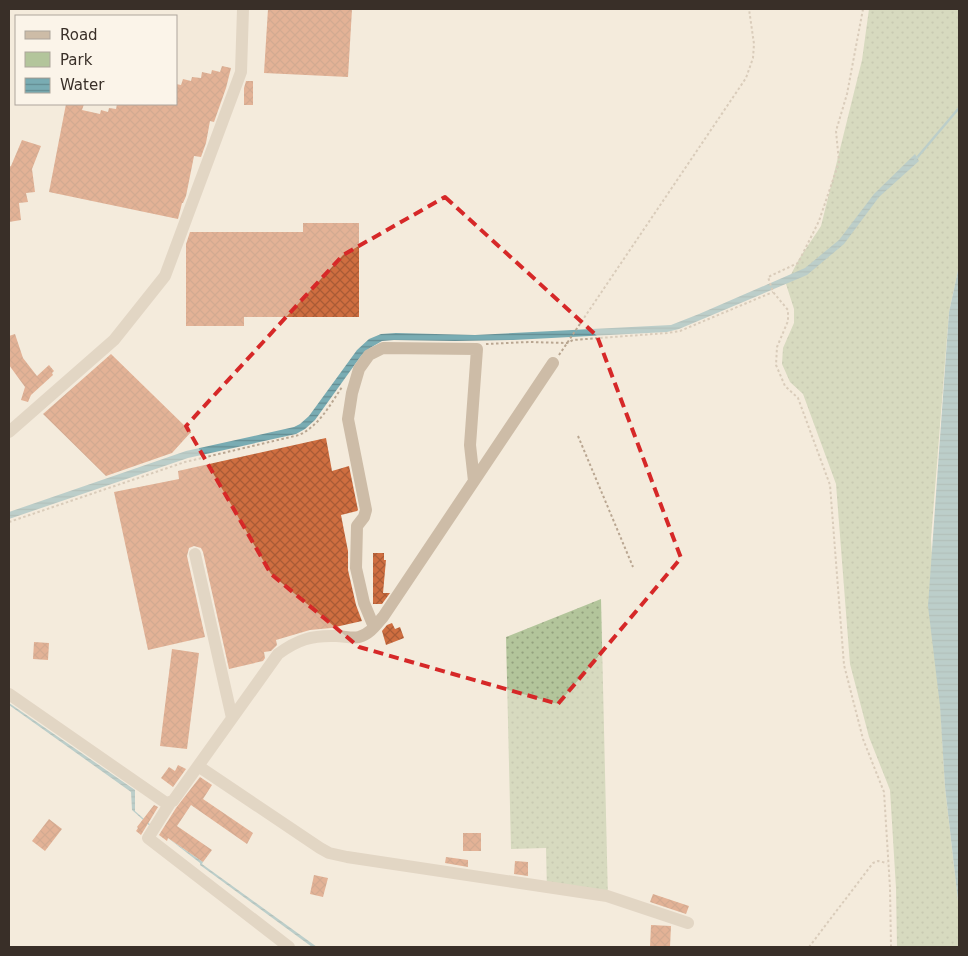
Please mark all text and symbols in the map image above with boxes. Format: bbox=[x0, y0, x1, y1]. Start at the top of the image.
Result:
legend bbox=[15, 15, 178, 105]
text: Road bbox=[60, 26, 98, 44]
text: Park bbox=[60, 51, 93, 69]
text: Water bbox=[60, 76, 105, 94]

